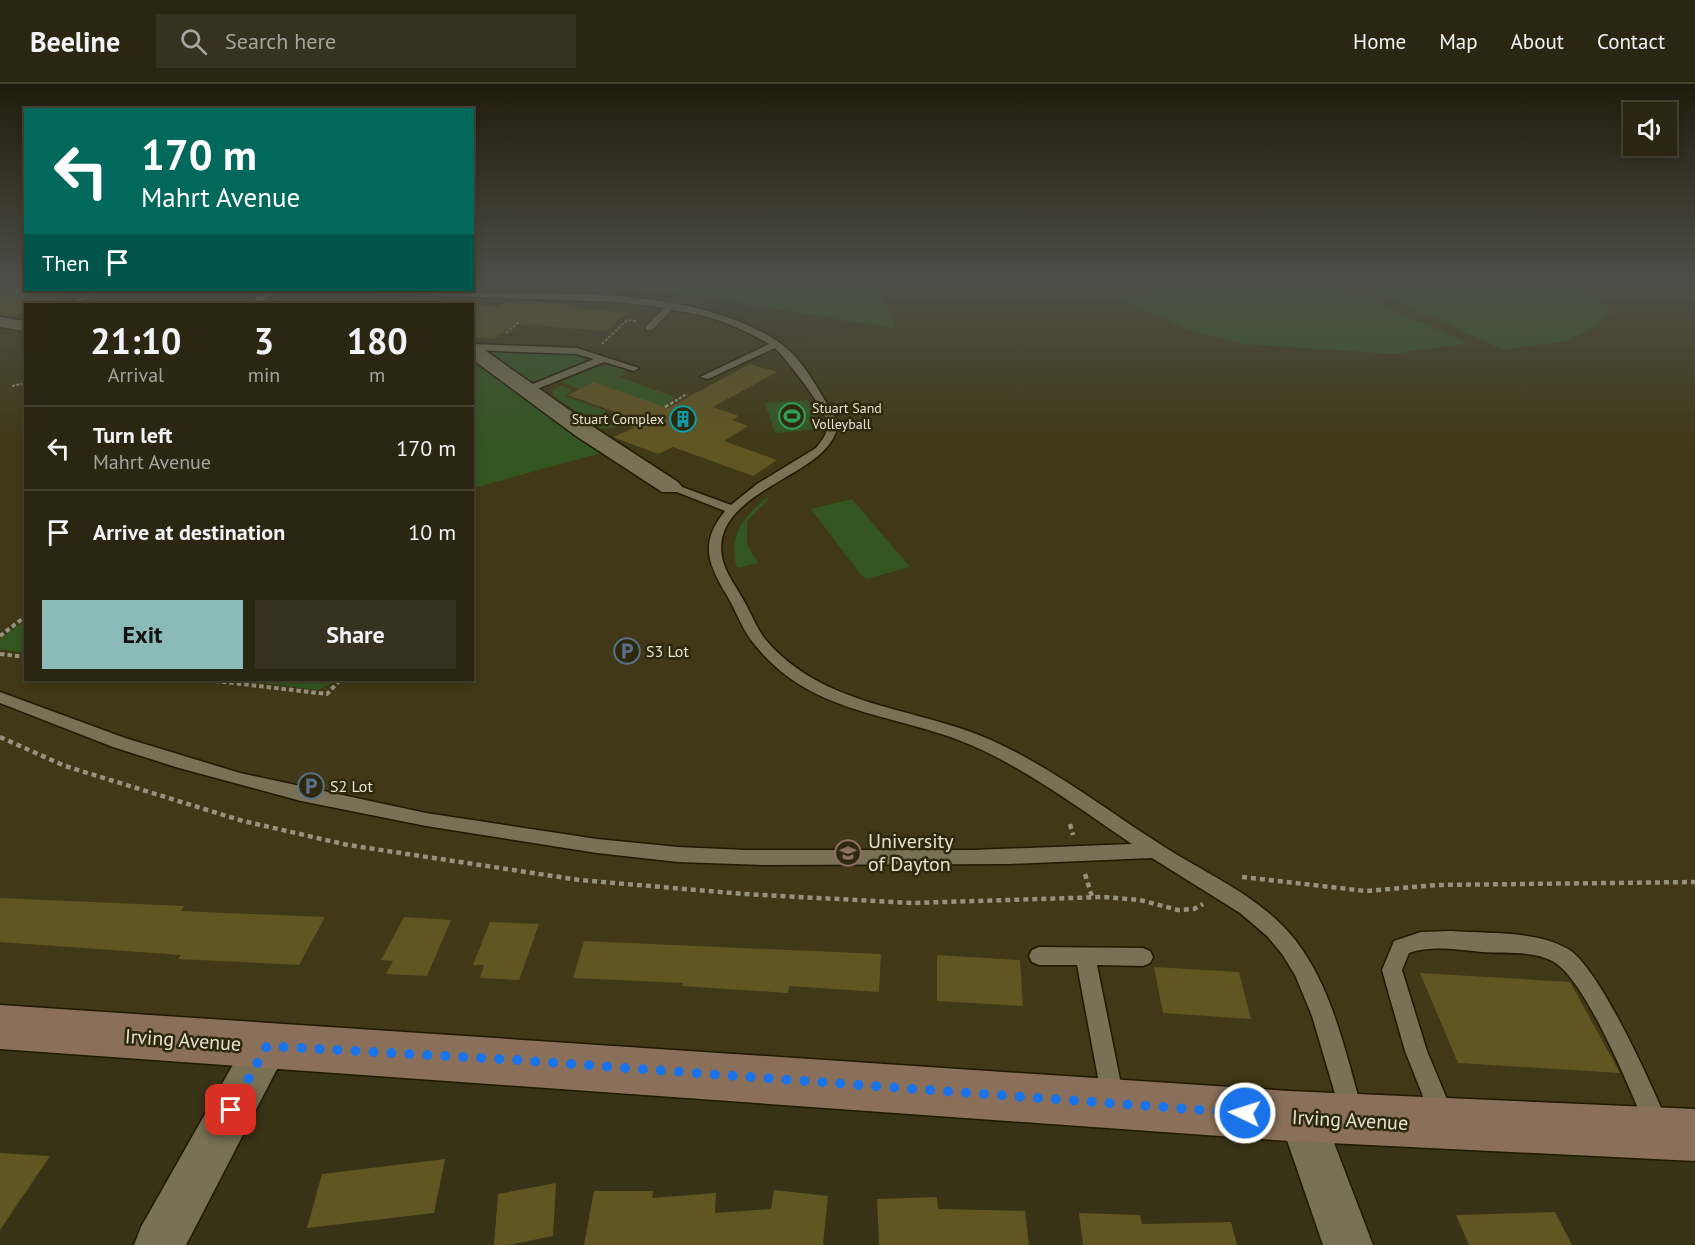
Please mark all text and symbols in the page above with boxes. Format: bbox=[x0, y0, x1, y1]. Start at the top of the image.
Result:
search box bbox=[156, 14, 576, 68]
text: Beeline bbox=[30, 23, 120, 60]
icon: search bbox=[177, 25, 210, 58]
text: Search here bbox=[225, 27, 336, 55]
text: Home bbox=[1353, 28, 1406, 55]
text: Map bbox=[1439, 28, 1478, 55]
text: About bbox=[1511, 28, 1564, 55]
text: Contact bbox=[1597, 28, 1665, 55]
map controls bbox=[1623, 102, 1677, 156]
button: sound bbox=[1623, 102, 1677, 156]
text: 170 m bbox=[141, 127, 257, 182]
icon: left bbox=[42, 132, 120, 210]
text: Mahrt Avenue bbox=[141, 180, 300, 214]
icon: arrive bbox=[101, 246, 134, 279]
text: Then bbox=[42, 249, 89, 277]
text: 21:10 bbox=[90, 317, 182, 364]
text: 3 bbox=[254, 317, 274, 364]
text: 180 bbox=[347, 317, 408, 364]
text: Arrival bbox=[108, 362, 164, 388]
text: min bbox=[248, 362, 280, 388]
text: m bbox=[369, 362, 385, 388]
place label: Stuart Sand Volleyball bbox=[811, 399, 882, 433]
sports icon: Stuart Sand Volleyball bbox=[777, 401, 807, 431]
building icon: Stuart Complex bbox=[668, 404, 698, 434]
place label: Stuart Complex bbox=[572, 410, 664, 428]
text: Turn left bbox=[93, 421, 173, 449]
icon: left bbox=[42, 432, 75, 465]
text: 170 m bbox=[396, 434, 456, 462]
text: Mahrt Avenue bbox=[93, 449, 211, 475]
icon: arrive bbox=[42, 516, 75, 549]
text: Arrive at destination bbox=[93, 518, 285, 546]
text: 10 m bbox=[408, 518, 456, 546]
button: Exit bbox=[42, 600, 243, 669]
button: Share bbox=[255, 600, 456, 669]
parking icon: S3 Lot bbox=[612, 636, 642, 666]
place label: S3 Lot bbox=[646, 641, 689, 661]
parking icon: S2 Lot bbox=[296, 771, 326, 801]
place label: S2 Lot bbox=[330, 776, 373, 796]
place label: University of Dayton bbox=[868, 828, 954, 877]
school or university icon: University of Dayton bbox=[833, 838, 863, 868]
street label: Irving Avenue bbox=[124, 1023, 242, 1057]
position arrow bbox=[1213, 1081, 1277, 1145]
pin bbox=[205, 1084, 256, 1135]
icon: arrive bbox=[214, 1093, 247, 1126]
street label: Irving Avenue bbox=[1291, 1104, 1409, 1136]

